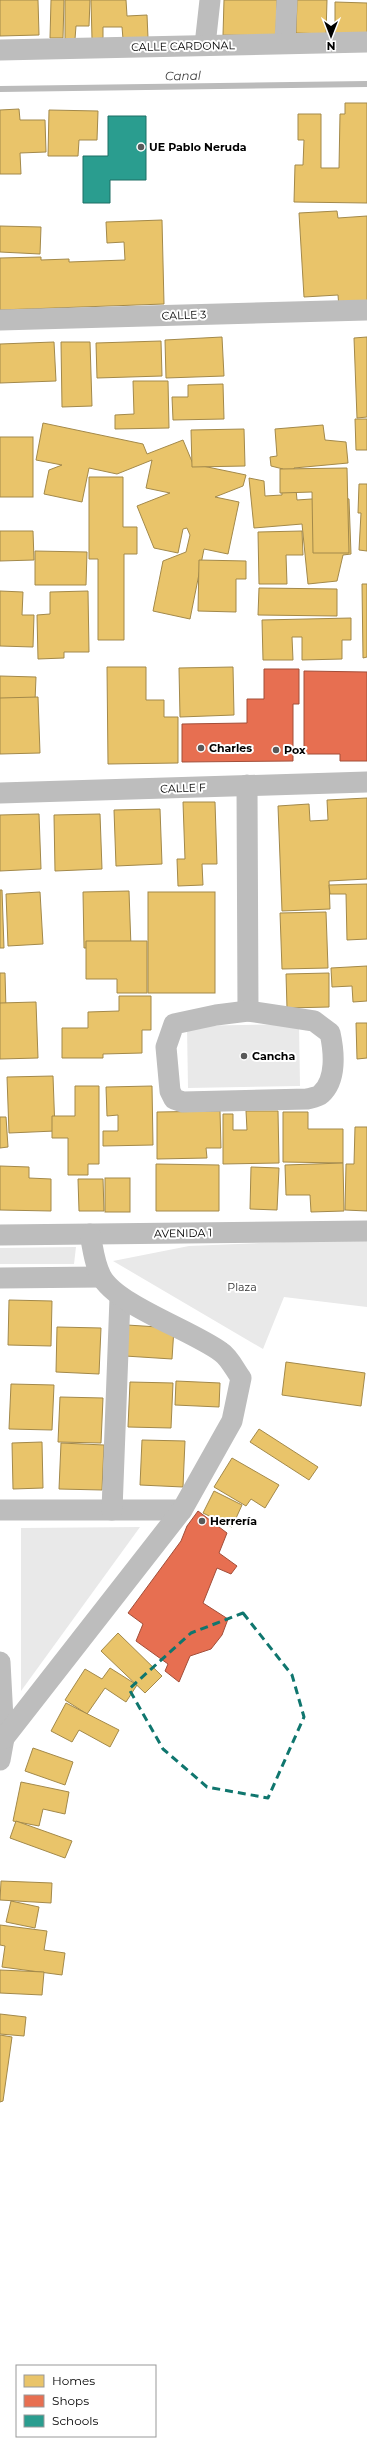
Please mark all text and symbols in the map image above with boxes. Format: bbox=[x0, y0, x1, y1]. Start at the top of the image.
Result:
north arrow bbox=[311, 16, 351, 56]
street label: CALLE CARDONAL bbox=[131, 38, 236, 54]
text: N bbox=[327, 39, 335, 53]
water label: Canal bbox=[165, 68, 202, 83]
place label: UE Pablo Neruda bbox=[149, 140, 247, 154]
marker: UE Pablo Neruda bbox=[136, 142, 146, 152]
street label: CALLE 3 bbox=[161, 307, 207, 323]
place label: Charles bbox=[209, 741, 252, 755]
marker: Charles bbox=[196, 743, 206, 753]
place label: Pox bbox=[284, 743, 306, 757]
marker: Pox bbox=[271, 745, 281, 755]
street label: CALLE F bbox=[160, 780, 206, 796]
place label: Cancha bbox=[252, 1049, 295, 1063]
marker: Cancha bbox=[239, 1051, 249, 1061]
street label: AVENIDA 1 bbox=[154, 1225, 212, 1241]
park label: Plaza bbox=[227, 1280, 257, 1294]
place label: Herrería bbox=[210, 1514, 257, 1528]
marker: Herrería bbox=[197, 1516, 207, 1526]
legend bbox=[16, 2365, 156, 2437]
text: Homes bbox=[52, 2373, 95, 2388]
text: Shops bbox=[52, 2393, 89, 2408]
text: Schools bbox=[52, 2413, 98, 2428]

